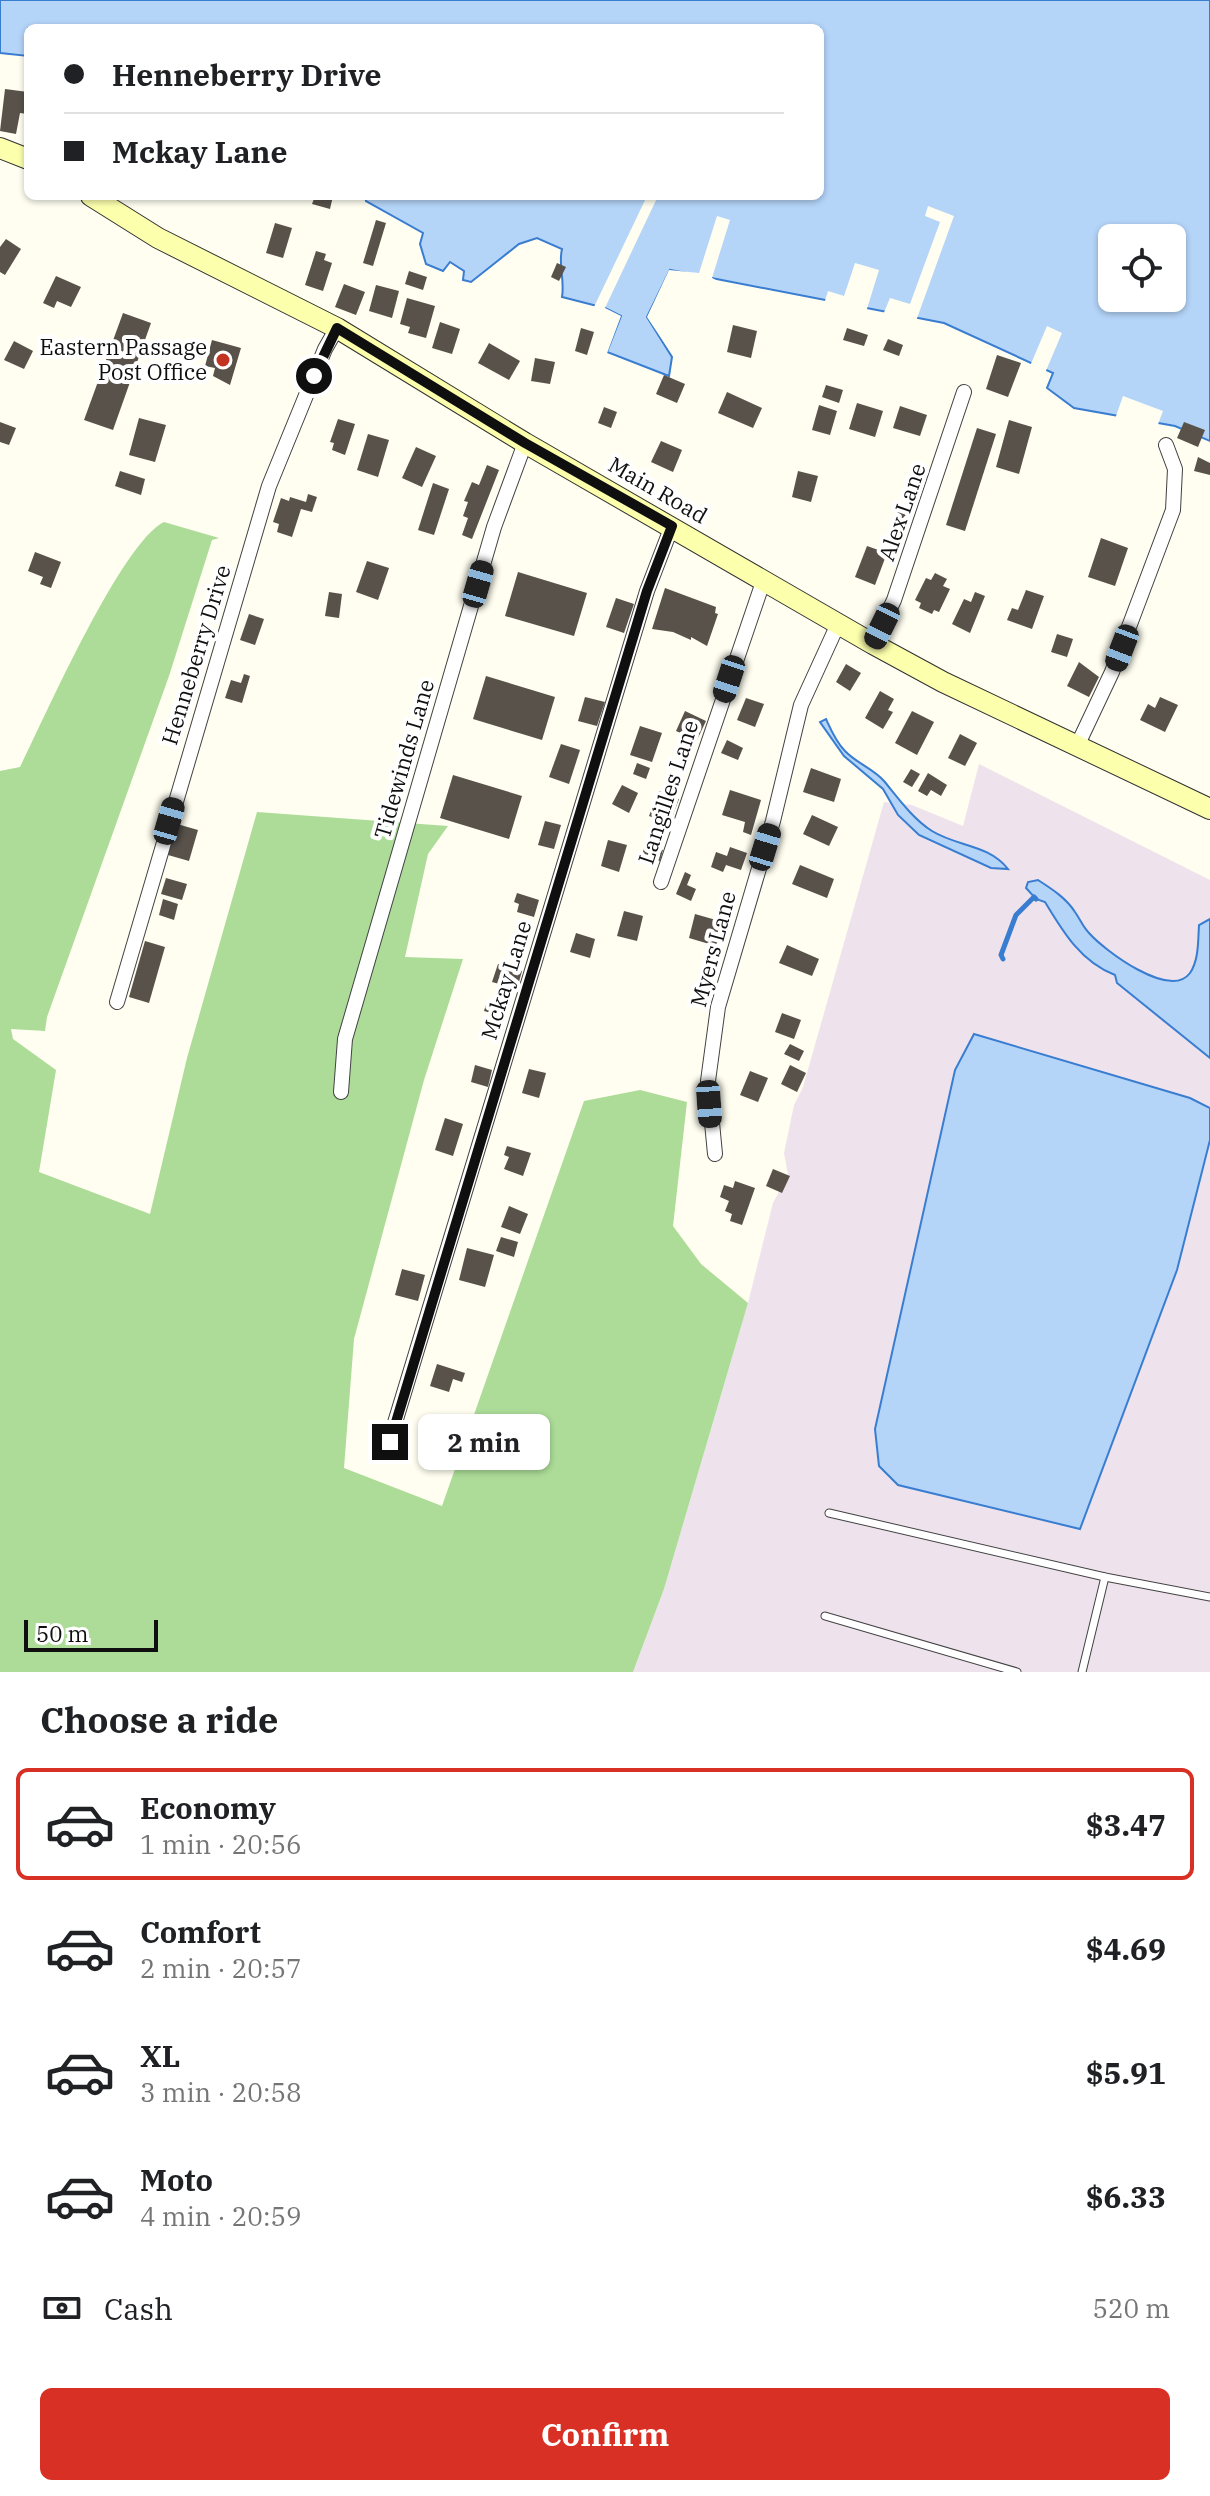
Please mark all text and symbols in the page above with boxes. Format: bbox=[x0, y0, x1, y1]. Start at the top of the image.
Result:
text: Henneberry Drive bbox=[112, 55, 381, 94]
text: Mckay Lane bbox=[112, 132, 287, 171]
map controls bbox=[1098, 224, 1186, 312]
button: locate bbox=[1098, 224, 1186, 312]
place label: Eastern Passage Post Office bbox=[40, 332, 207, 386]
marker: Eastern Passage Post Office bbox=[214, 351, 232, 369]
route start bbox=[296, 358, 332, 394]
street label: Main Road bbox=[603, 450, 713, 530]
street label: Alex Lane bbox=[871, 459, 932, 565]
car bbox=[460, 558, 496, 610]
street label: Henneberry Drive bbox=[154, 561, 237, 748]
car bbox=[861, 599, 903, 653]
car bbox=[1102, 621, 1142, 675]
car bbox=[710, 652, 748, 706]
street label: Tidewinds Lane bbox=[367, 676, 440, 842]
street label: Langilles Lane bbox=[631, 716, 704, 868]
car bbox=[151, 795, 187, 847]
car bbox=[747, 821, 783, 873]
street label: Myers Lane bbox=[683, 888, 742, 1010]
street label: Mckay Lane bbox=[474, 917, 537, 1043]
car bbox=[695, 1079, 723, 1129]
callout: 2 min bbox=[418, 1414, 550, 1470]
route end bbox=[372, 1424, 408, 1460]
text: 2 min bbox=[448, 1425, 520, 1459]
scale bar bbox=[24, 1616, 158, 1652]
text: 50 m bbox=[36, 1619, 88, 1648]
text: Choose a ride bbox=[40, 1696, 279, 1743]
icon: car bbox=[44, 1788, 116, 1860]
text: Economy bbox=[140, 1788, 276, 1827]
text: $3.47 bbox=[1086, 1805, 1166, 1844]
text: 1 min · 20:56 bbox=[140, 1827, 302, 1861]
icon: car bbox=[44, 1912, 116, 1984]
text: Comfort bbox=[140, 1912, 261, 1951]
text: $4.69 bbox=[1086, 1929, 1166, 1968]
text: 2 min · 20:57 bbox=[140, 1951, 302, 1985]
icon: car bbox=[44, 2036, 116, 2108]
text: XL bbox=[140, 2036, 180, 2075]
text: $5.91 bbox=[1086, 2053, 1166, 2092]
text: 3 min · 20:58 bbox=[140, 2075, 302, 2109]
icon: car bbox=[44, 2160, 116, 2232]
text: Moto bbox=[140, 2160, 213, 2199]
text: $6.33 bbox=[1086, 2177, 1166, 2216]
text: 4 min · 20:59 bbox=[140, 2199, 302, 2233]
icon: cash bbox=[40, 2286, 84, 2330]
text: Cash bbox=[104, 2289, 173, 2328]
text: 520 m bbox=[1092, 2291, 1170, 2325]
button: Confirm bbox=[40, 2388, 1170, 2480]

